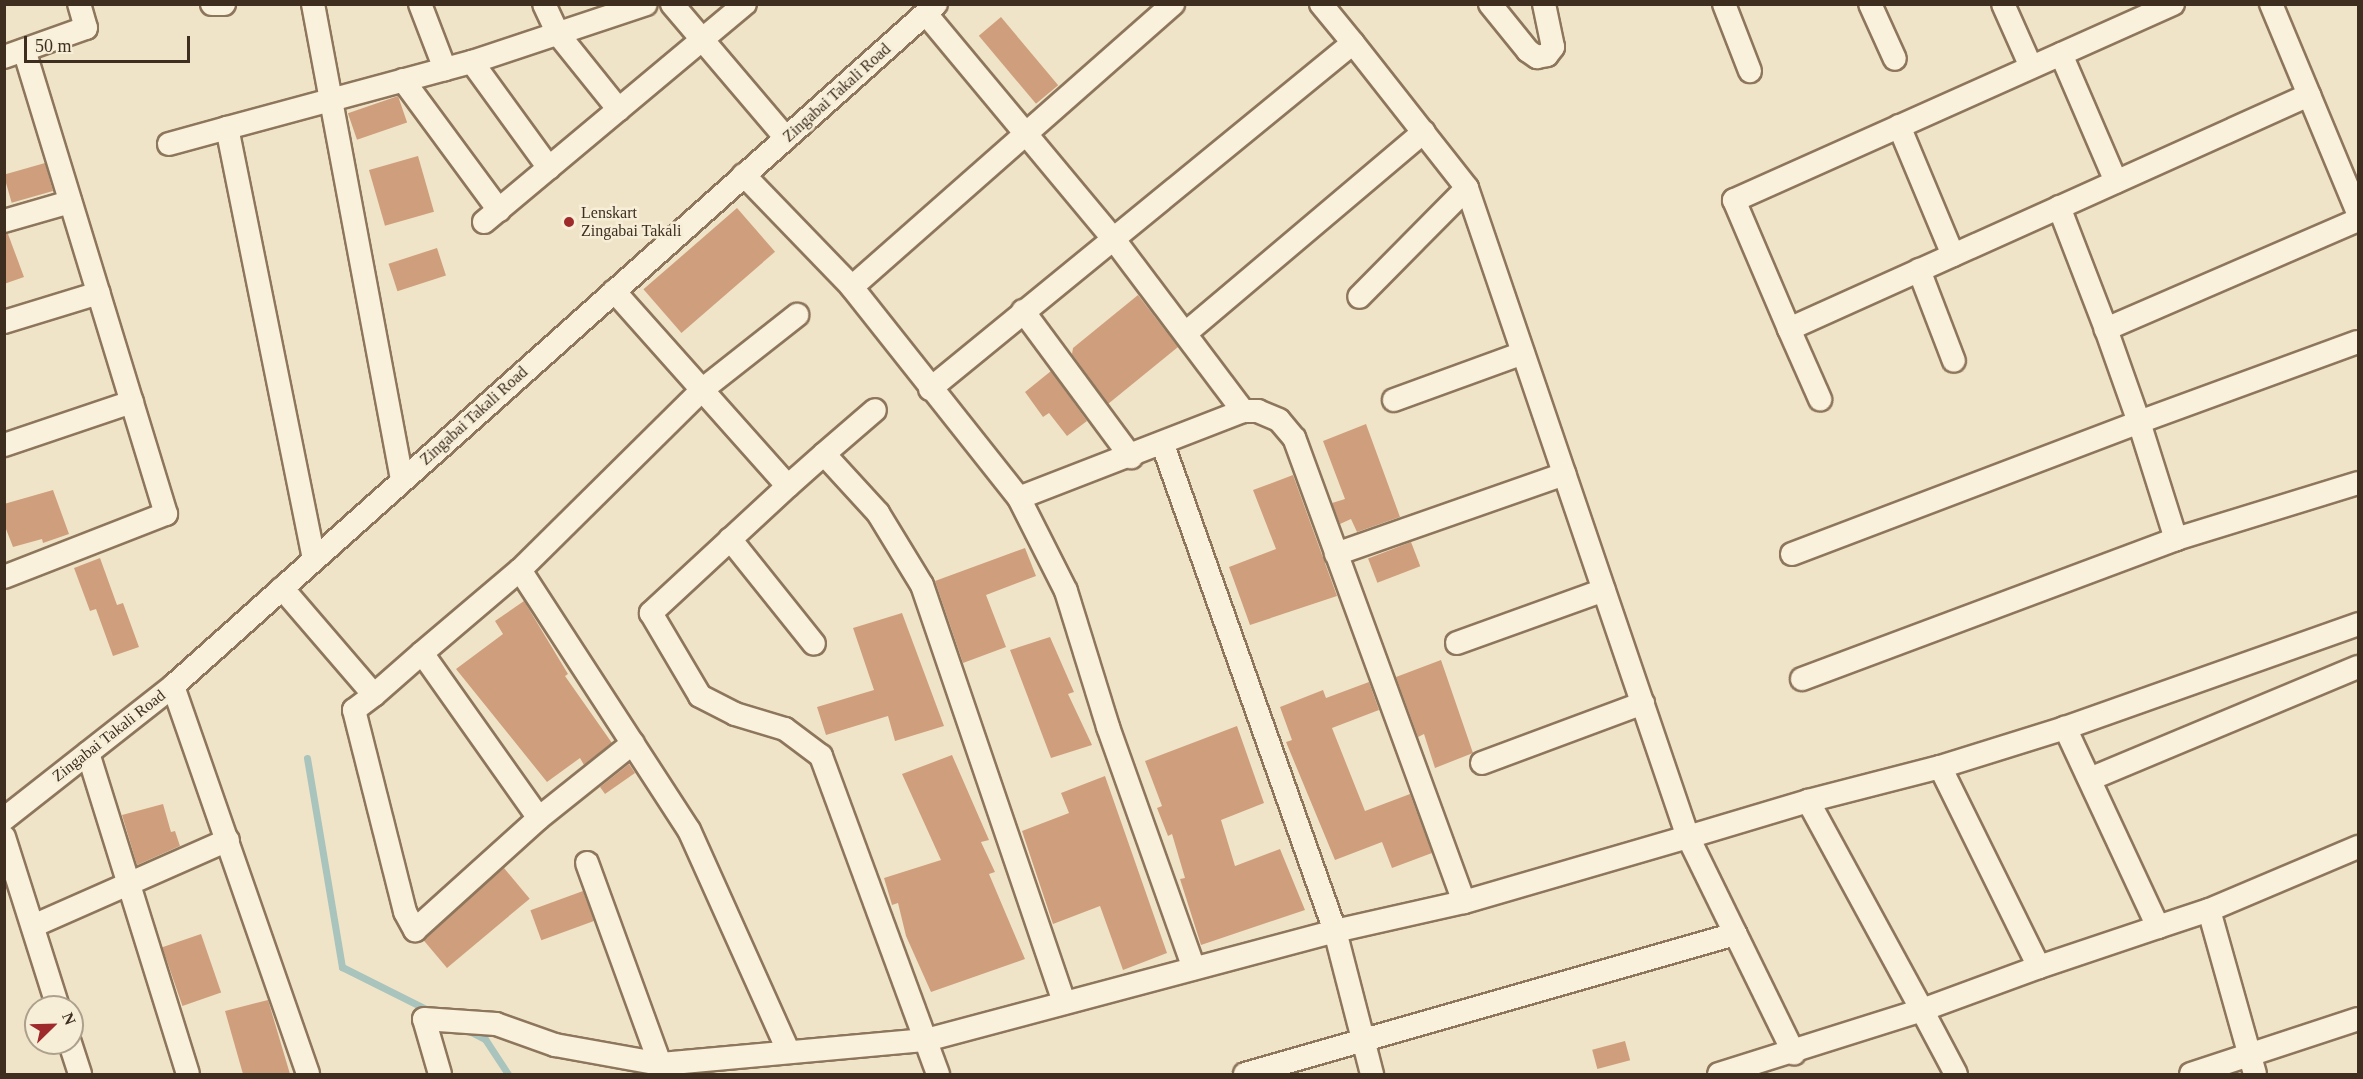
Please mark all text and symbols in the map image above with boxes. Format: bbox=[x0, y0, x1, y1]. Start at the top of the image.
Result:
scale bar bbox=[27, 24, 194, 62]
text: 50 m bbox=[35, 36, 72, 56]
street label: Zingabai Takali Road bbox=[779, 40, 895, 146]
place label: Lenskart Zingabai Takali bbox=[581, 203, 682, 241]
marker: Lenskart Zingabai Takali bbox=[562, 215, 576, 229]
street label: Zingabai Takali Road bbox=[416, 363, 532, 469]
street label: Zingabai Takali Road bbox=[49, 686, 169, 786]
north arrow bbox=[24, 995, 84, 1055]
text: N bbox=[59, 1010, 79, 1027]

